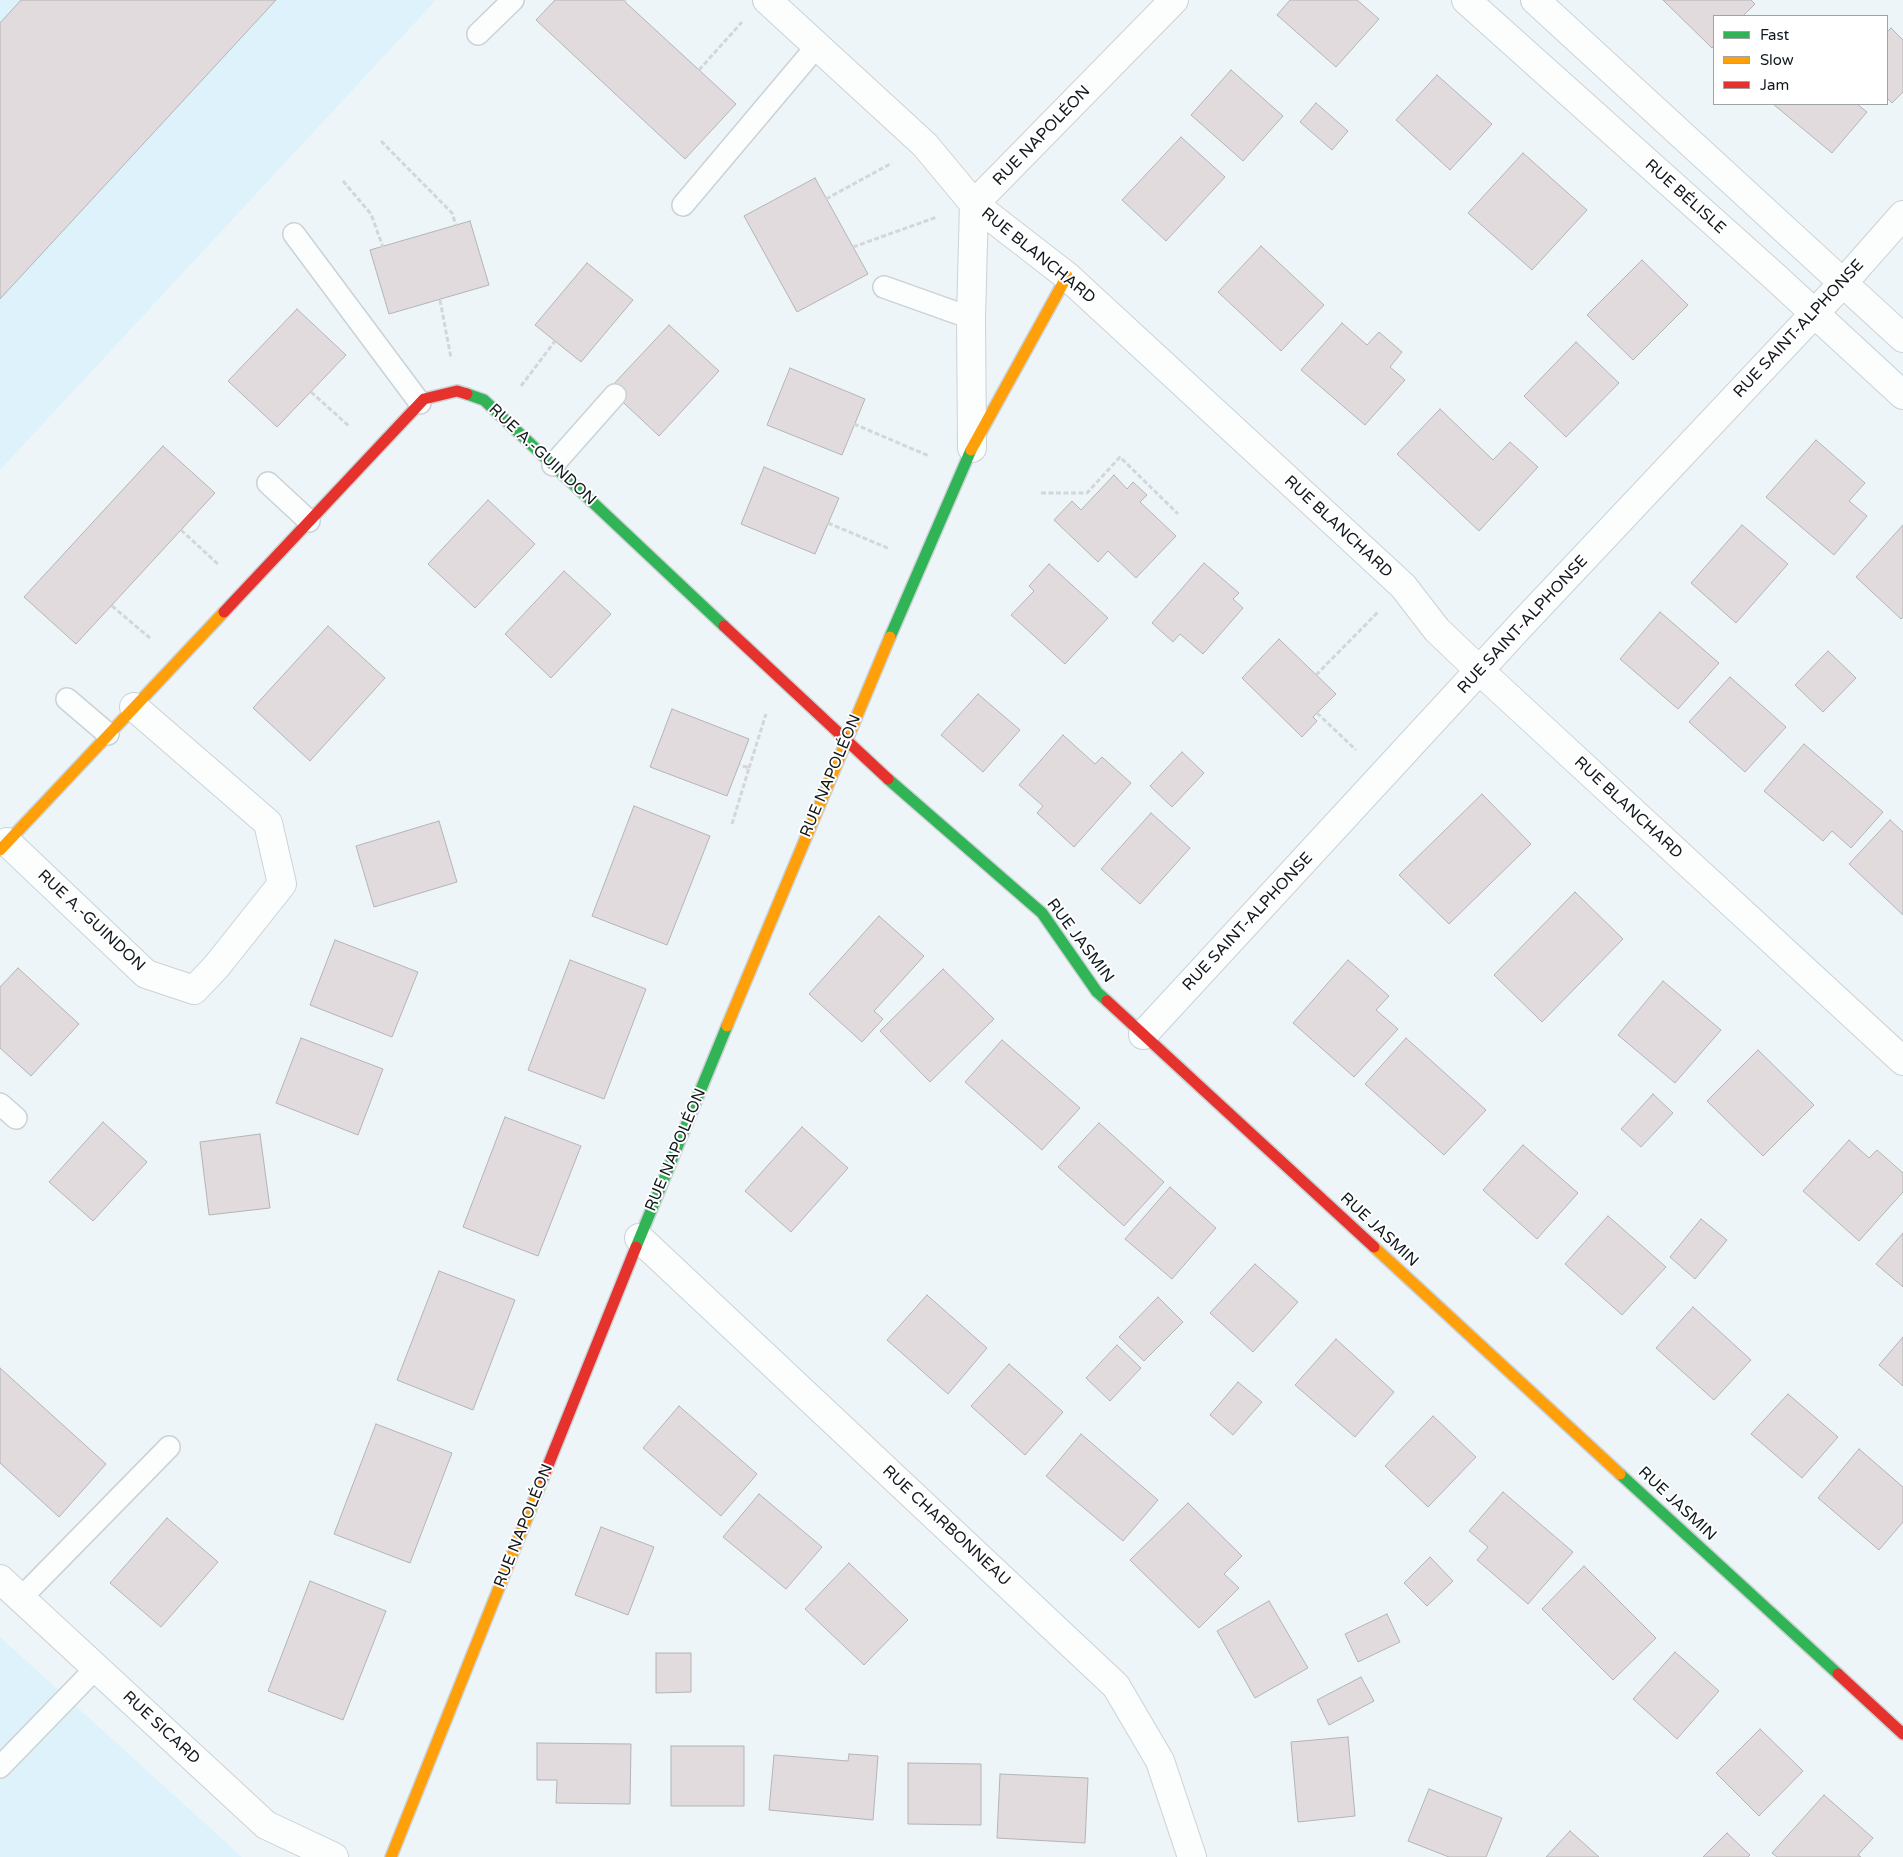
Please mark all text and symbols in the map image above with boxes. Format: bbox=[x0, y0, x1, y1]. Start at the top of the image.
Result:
legend bbox=[1713, 15, 1888, 105]
text: Fast bbox=[1760, 26, 1789, 44]
text: Slow bbox=[1760, 51, 1794, 69]
text: Jam bbox=[1760, 76, 1789, 94]
street label: RUE NAPOLÉON bbox=[989, 82, 1095, 190]
street label: RUE BÉLISLE bbox=[1641, 156, 1729, 238]
street label: RUE BLANCHARD bbox=[977, 204, 1099, 308]
street label: RUE SAINT-ALPHONSE bbox=[1730, 256, 1868, 402]
street label: RUE A.-GUINDON bbox=[484, 400, 600, 510]
street label: RUE BLANCHARD bbox=[1280, 472, 1396, 582]
street label: RUE SAINT-ALPHONSE bbox=[1454, 552, 1592, 698]
street label: RUE NAPOLÉON bbox=[796, 712, 866, 840]
street label: RUE BLANCHARD bbox=[1570, 753, 1686, 863]
street label: RUE SAINT-ALPHONSE bbox=[1179, 849, 1317, 995]
street label: RUE A.-GUINDON bbox=[33, 866, 149, 976]
street label: RUE JASMIN bbox=[1042, 895, 1118, 987]
street label: RUE NAPOLÉON bbox=[641, 1086, 711, 1214]
street label: RUE JASMIN bbox=[1336, 1189, 1422, 1271]
street label: RUE NAPOLÉON bbox=[490, 1461, 558, 1591]
street label: RUE CHARBONNEAU bbox=[878, 1462, 1014, 1590]
street label: RUE JASMIN bbox=[1634, 1463, 1720, 1545]
street label: RUE SICARD bbox=[118, 1687, 204, 1769]

